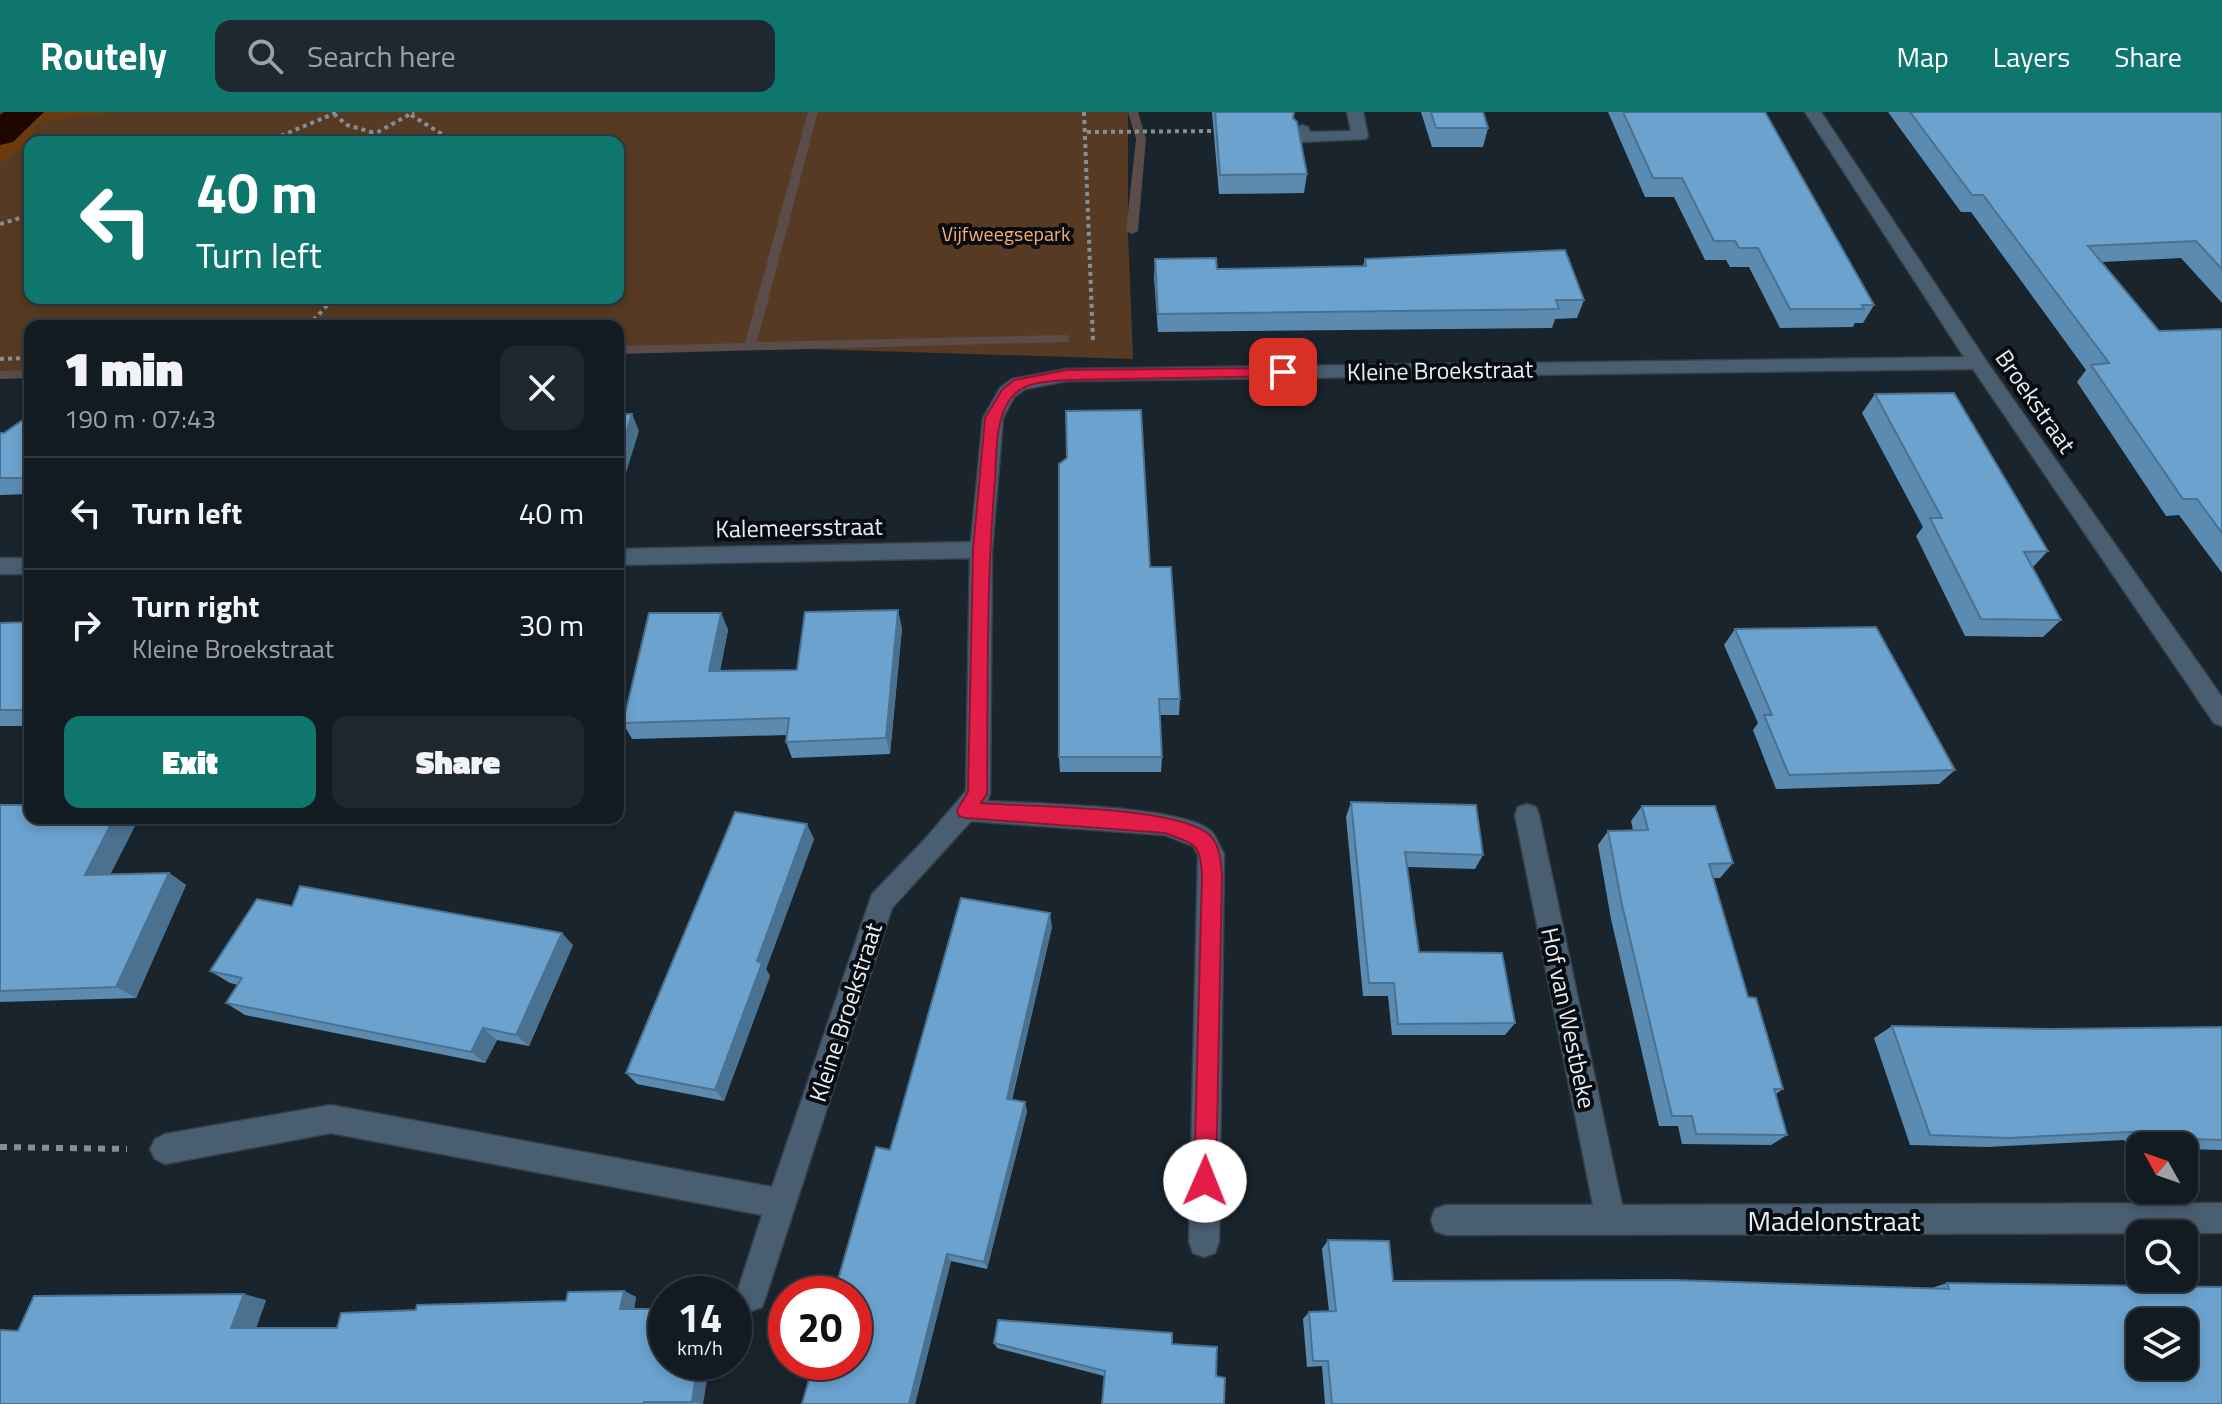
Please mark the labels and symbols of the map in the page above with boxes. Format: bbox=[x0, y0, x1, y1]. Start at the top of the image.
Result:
park label: Vijfweegsepark bbox=[941, 218, 1071, 249]
pin bbox=[1249, 338, 1317, 406]
street label: Broekstraat bbox=[1987, 342, 2085, 461]
street label: Kleine Broekstraat bbox=[1347, 350, 1534, 390]
street label: Kalemeersstraat bbox=[715, 508, 884, 546]
street label: Kleine Broekstraat bbox=[799, 917, 891, 1106]
street label: Hof van Westbeke bbox=[1532, 924, 1606, 1112]
north arrow bbox=[2126, 1132, 2198, 1204]
position arrow bbox=[1163, 1139, 1247, 1223]
street label: Madelonstraat bbox=[1747, 1199, 1921, 1242]
speed limit sign: 20 bbox=[768, 1276, 872, 1380]

